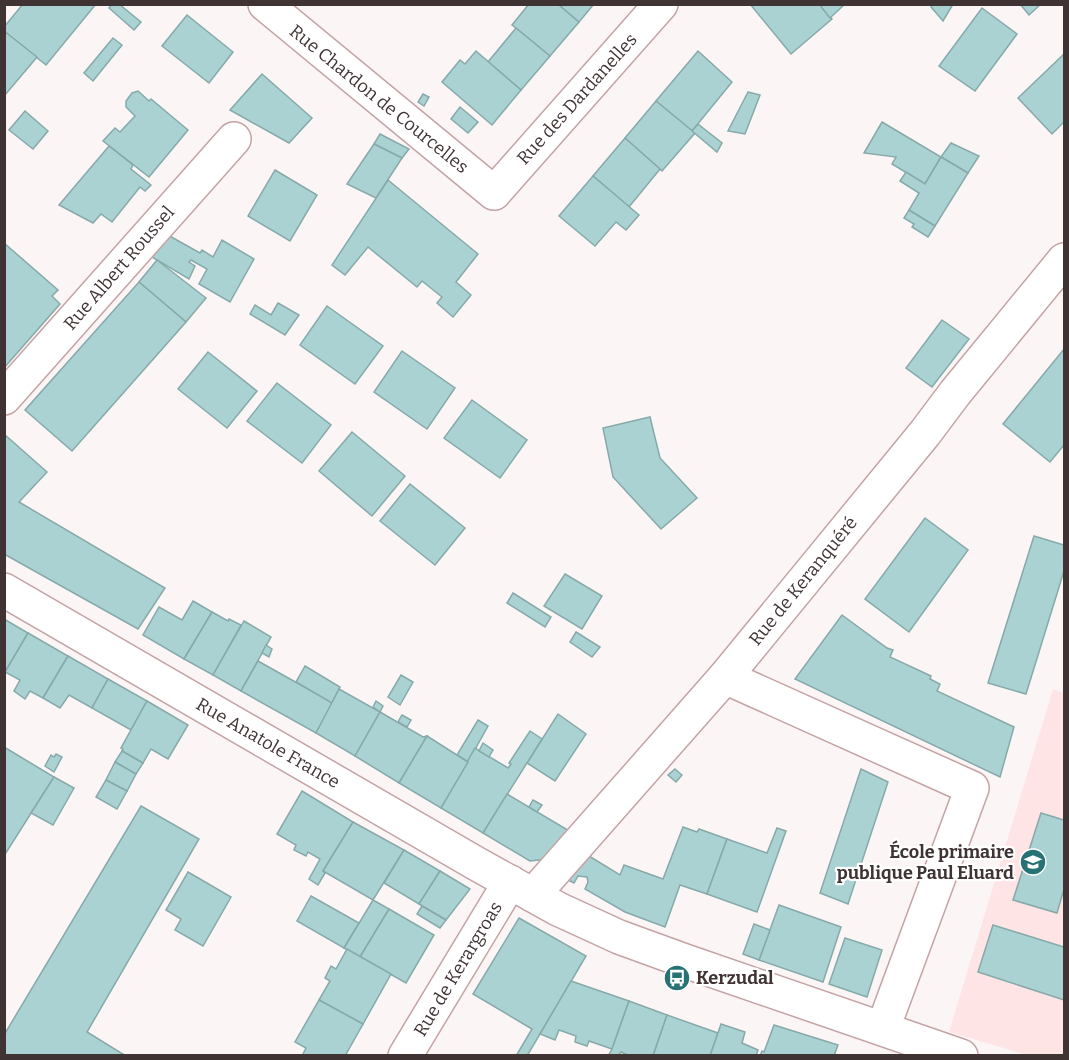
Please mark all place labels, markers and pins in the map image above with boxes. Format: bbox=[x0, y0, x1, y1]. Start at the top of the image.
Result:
place label: École primaire publique Paul Eluard bbox=[837, 840, 1014, 884]
school or university icon: École primaire publique Paul Eluard bbox=[1018, 847, 1048, 877]
bus stop icon: Kerzudal bbox=[662, 963, 692, 993]
place label: Kerzudal bbox=[696, 967, 774, 989]

